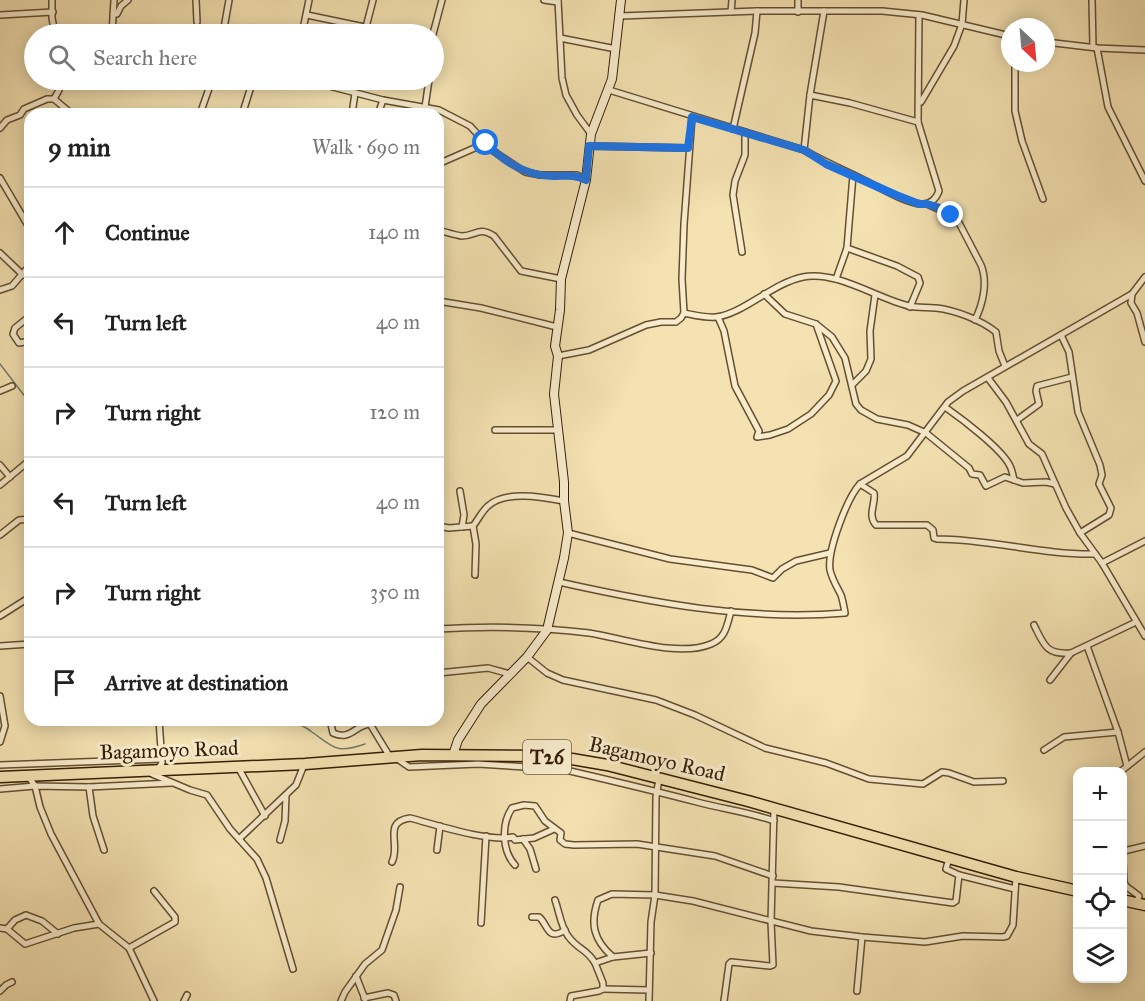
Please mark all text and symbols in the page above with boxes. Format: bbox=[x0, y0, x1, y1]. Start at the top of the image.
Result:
north arrow bbox=[1001, 18, 1055, 72]
search box bbox=[24, 24, 444, 90]
icon: search bbox=[45, 41, 78, 74]
text: Search here bbox=[93, 44, 197, 71]
route start bbox=[472, 129, 498, 155]
text: 9 min bbox=[48, 131, 111, 163]
text: Walk · 690 m bbox=[312, 135, 420, 159]
route end bbox=[937, 201, 963, 227]
icon: ahead bbox=[48, 216, 81, 249]
text: Continue bbox=[105, 219, 190, 246]
text: 140 m bbox=[368, 220, 420, 244]
icon: left bbox=[48, 306, 81, 339]
text: Turn left bbox=[105, 309, 187, 336]
text: 40 m bbox=[376, 310, 420, 334]
icon: right bbox=[48, 396, 81, 429]
text: Turn right bbox=[105, 399, 201, 426]
text: 120 m bbox=[369, 400, 420, 424]
icon: left bbox=[48, 486, 81, 519]
text: Turn left bbox=[105, 489, 187, 516]
text: 40 m bbox=[376, 490, 420, 514]
icon: right bbox=[48, 576, 81, 609]
text: Turn right bbox=[105, 579, 201, 606]
text: 350 m bbox=[370, 580, 420, 604]
icon: arrive bbox=[48, 666, 81, 699]
text: Arrive at destination bbox=[105, 669, 288, 696]
street label: Bagamoyo Road bbox=[586, 731, 728, 787]
street label: Bagamoyo Road bbox=[99, 735, 239, 765]
road number: T26 bbox=[523, 740, 571, 774]
map controls bbox=[1073, 767, 1127, 983]
button: + bbox=[1073, 767, 1127, 821]
button: − bbox=[1073, 821, 1127, 875]
button: locate bbox=[1073, 875, 1127, 929]
button: layers bbox=[1073, 929, 1127, 983]

